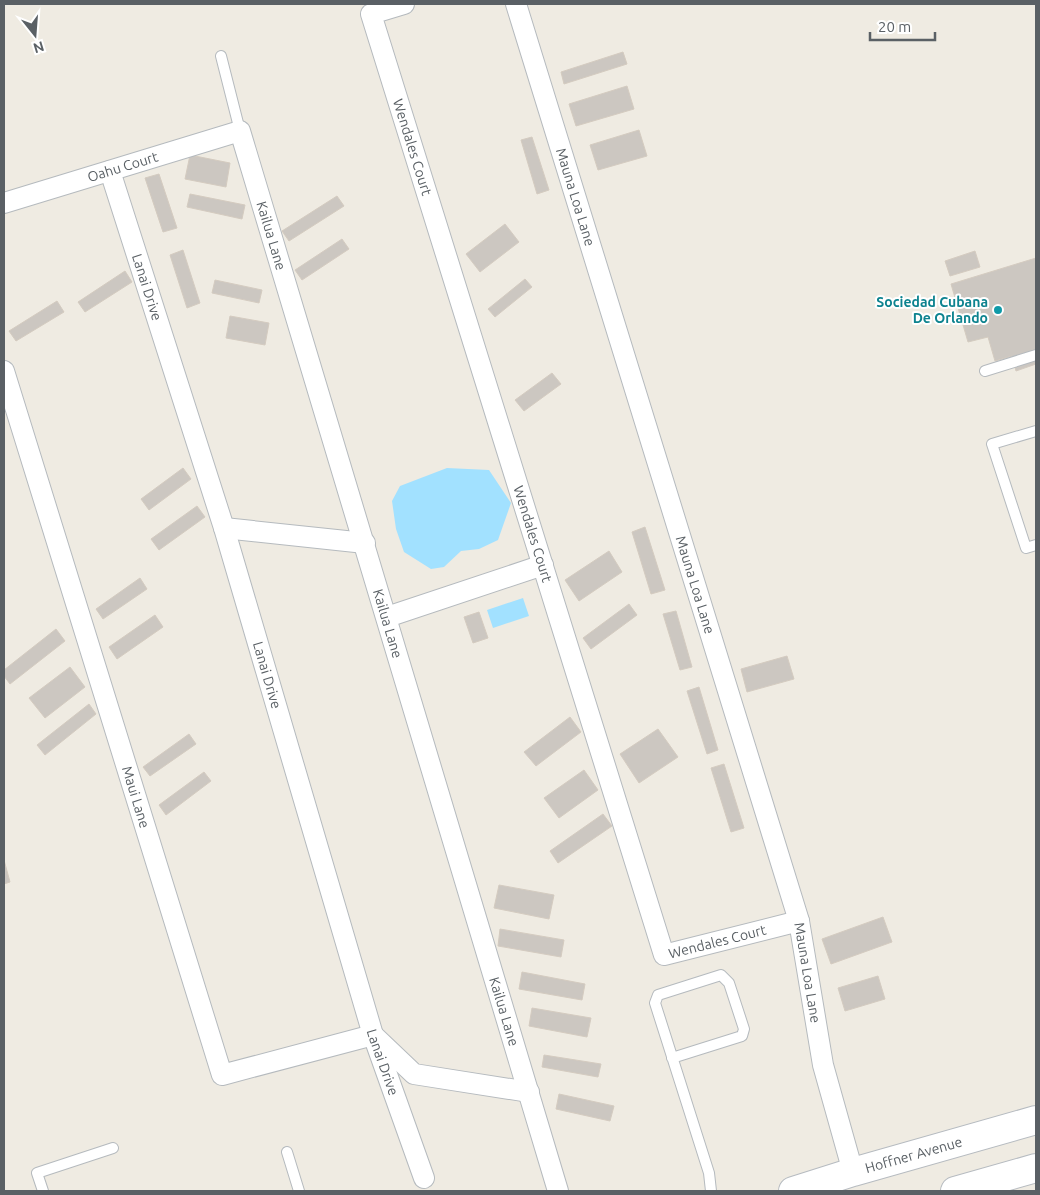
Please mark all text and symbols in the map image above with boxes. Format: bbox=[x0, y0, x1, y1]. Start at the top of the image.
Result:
north arrow bbox=[10, 10, 60, 60]
scale bar bbox=[870, 10, 935, 42]
text: 20 m bbox=[878, 18, 911, 35]
text: N bbox=[31, 38, 46, 57]
street label: Wendales Court bbox=[390, 97, 435, 198]
street label: Mauna Loa Lane bbox=[553, 146, 598, 248]
street label: Oahu Court bbox=[85, 148, 160, 185]
street label: Kailua Lane bbox=[253, 199, 289, 272]
street label: Lanai Drive bbox=[129, 252, 165, 323]
place label: Sociedad Cubana De Orlando bbox=[876, 294, 988, 326]
marker: Sociedad Cubana De Orlando bbox=[992, 304, 1004, 316]
street label: Wendales Court bbox=[510, 484, 556, 585]
street label: Mauna Loa Lane bbox=[673, 534, 718, 636]
street label: Kailua Lane bbox=[370, 587, 406, 660]
street label: Lanai Drive bbox=[250, 640, 285, 711]
street label: Maui Lane bbox=[119, 764, 153, 830]
street label: Wendales Court bbox=[667, 921, 768, 962]
street label: Mauna Loa Lane bbox=[791, 921, 824, 1024]
street label: Kailua Lane bbox=[486, 975, 522, 1048]
street label: Lanai Drive bbox=[364, 1027, 402, 1097]
street label: Hoffner Avenue bbox=[863, 1133, 964, 1176]

